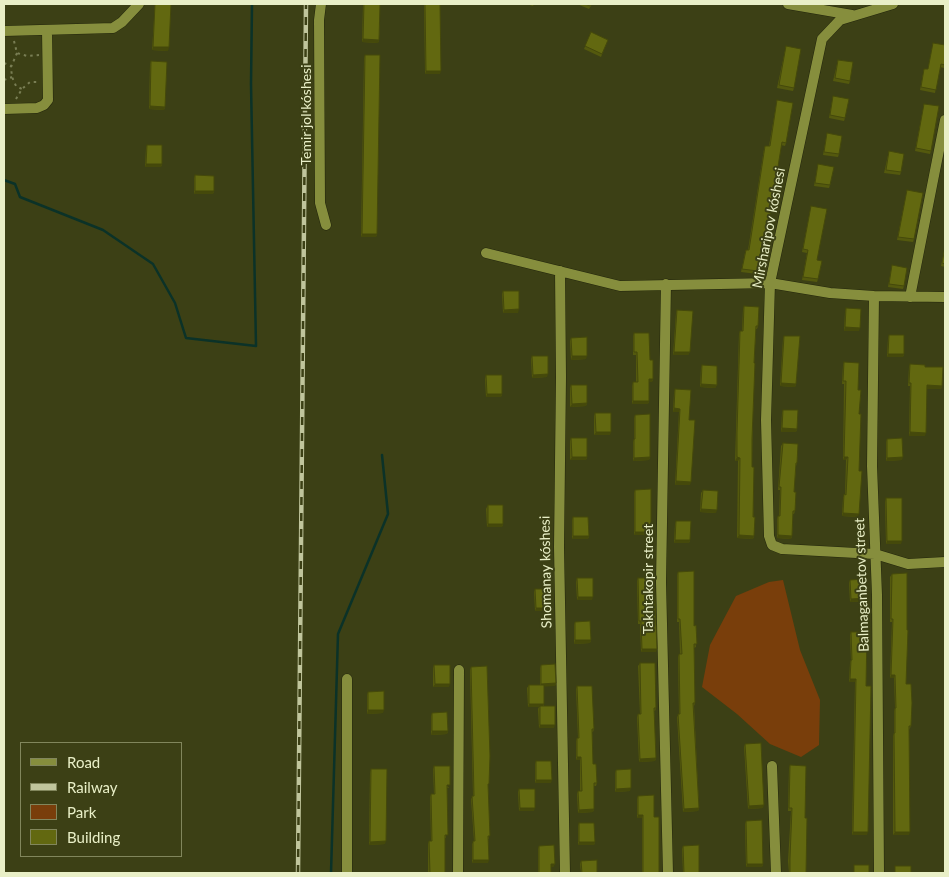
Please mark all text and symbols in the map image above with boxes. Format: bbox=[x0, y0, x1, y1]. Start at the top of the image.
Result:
street label: Temir jol kóshesi bbox=[298, 64, 314, 166]
street label: Mirsharipov kóshesi bbox=[749, 166, 789, 290]
street label: Shomanay kóshesi bbox=[537, 516, 555, 628]
street label: Balmaganbetov street bbox=[851, 518, 873, 652]
street label: Takhtakopir street bbox=[640, 524, 656, 634]
legend bbox=[20, 742, 182, 857]
text: Road bbox=[67, 753, 100, 771]
text: Railway bbox=[67, 778, 118, 796]
text: Park bbox=[67, 803, 96, 821]
text: Building bbox=[67, 828, 120, 846]

